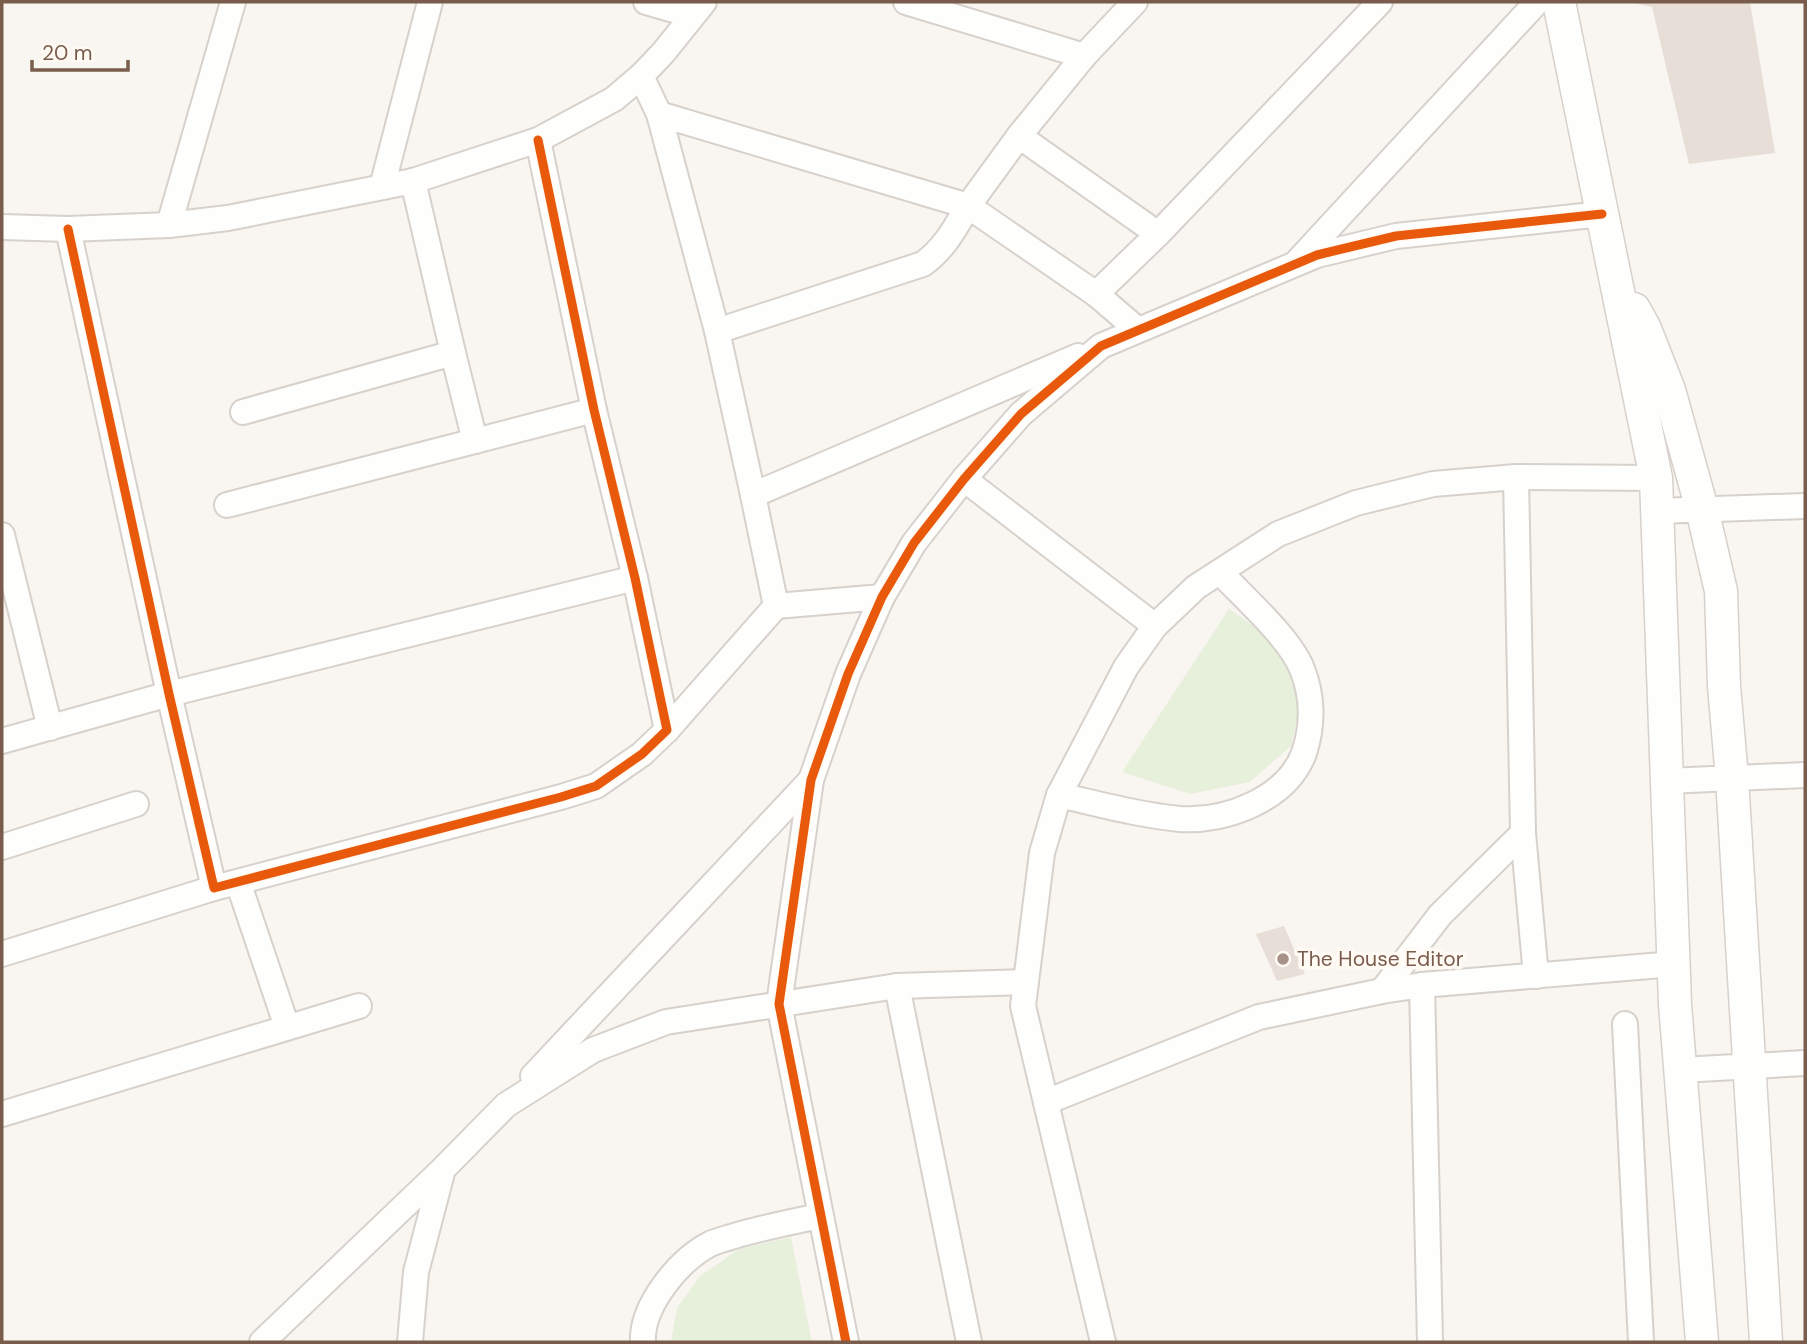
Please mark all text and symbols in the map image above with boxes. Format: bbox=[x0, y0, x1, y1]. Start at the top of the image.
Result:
scale bar bbox=[32, 28, 128, 72]
text: 20 m bbox=[42, 39, 93, 67]
place label: The House Editor bbox=[1297, 945, 1464, 973]
marker: The House Editor bbox=[1275, 951, 1291, 967]

